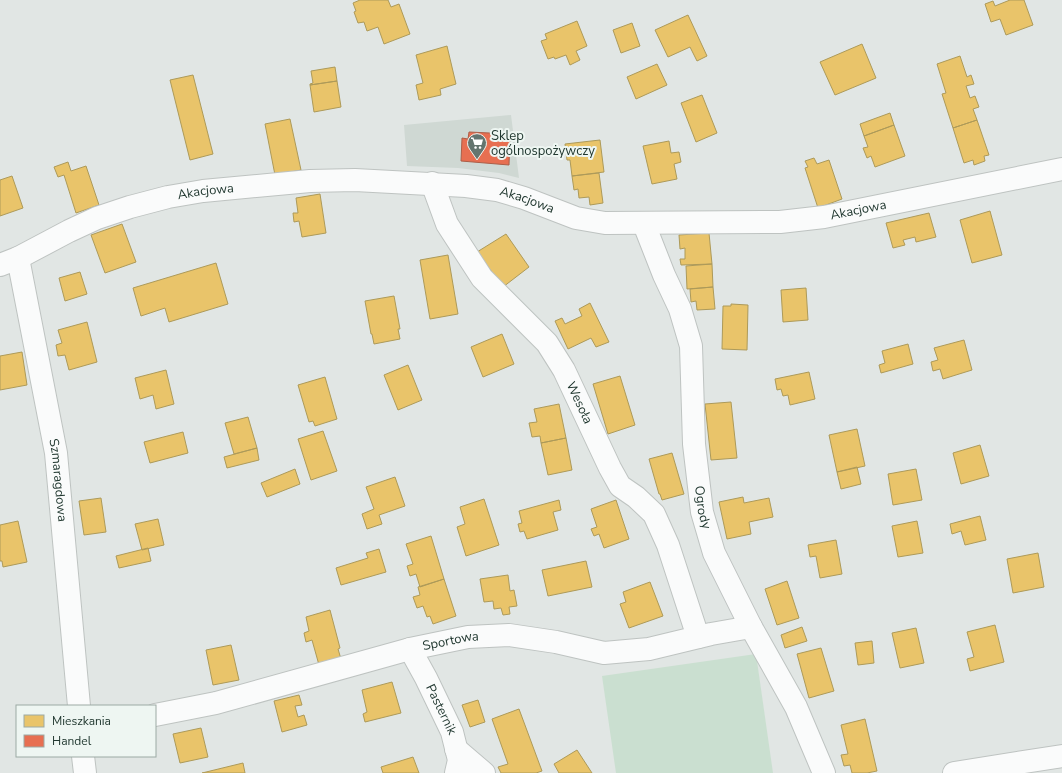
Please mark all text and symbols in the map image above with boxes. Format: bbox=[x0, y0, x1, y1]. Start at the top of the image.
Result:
place label: Sklep ogólnospożywczy bbox=[491, 127, 595, 160]
supermarket icon: Sklep ogólnospożywczy bbox=[466, 132, 488, 160]
street label: Akacjowa bbox=[176, 179, 235, 204]
street label: Akacjowa bbox=[498, 182, 557, 218]
street label: Akacjowa bbox=[829, 196, 888, 225]
street label: Wesoła bbox=[562, 379, 597, 427]
street label: Szmaragdowa bbox=[44, 437, 71, 523]
street label: Ogrody bbox=[690, 485, 716, 532]
street label: Sportowa bbox=[421, 627, 479, 655]
street label: Pasternik bbox=[421, 681, 461, 738]
legend bbox=[16, 705, 156, 757]
text: Mieszkania bbox=[52, 713, 111, 729]
text: Handel bbox=[52, 733, 92, 749]

